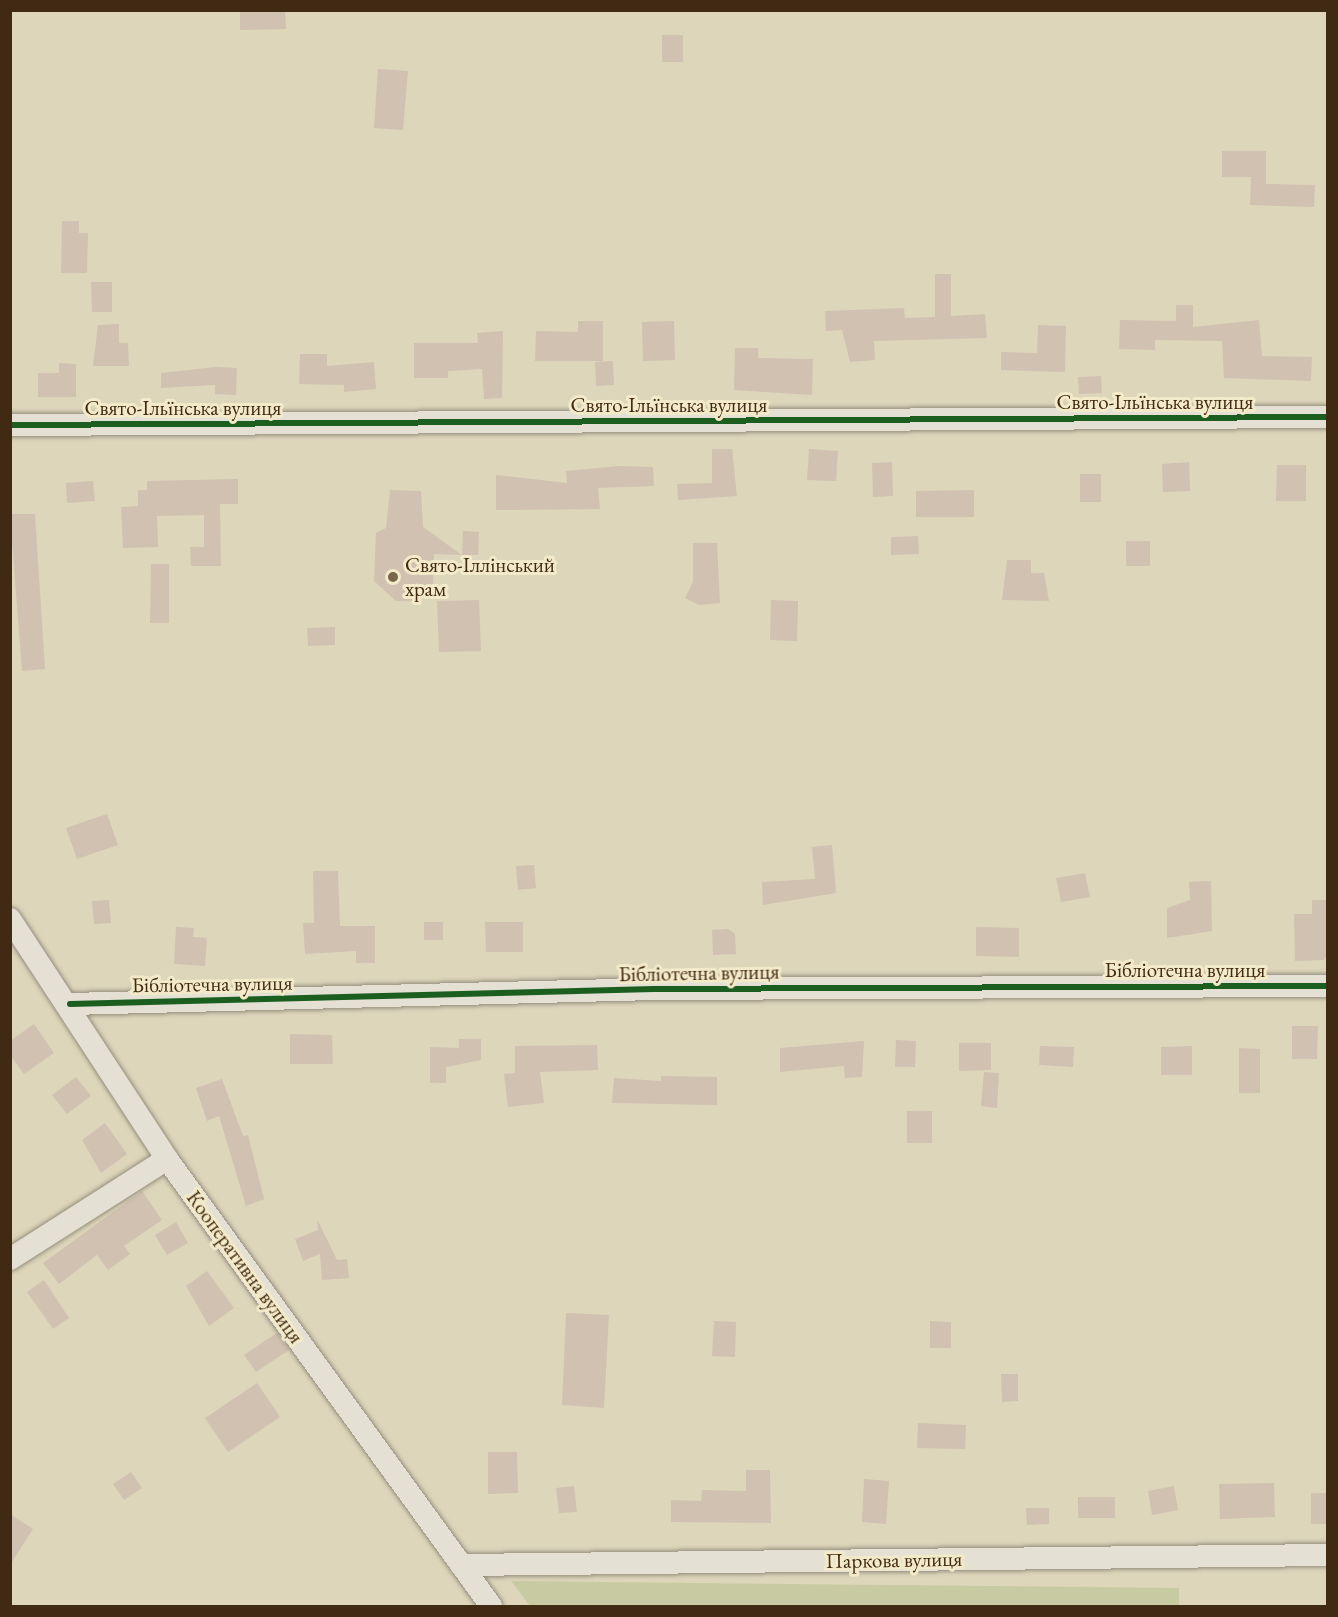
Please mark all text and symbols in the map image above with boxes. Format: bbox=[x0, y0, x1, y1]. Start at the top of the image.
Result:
street label: Свято-Ільїнська вулиця bbox=[1056, 389, 1254, 415]
street label: Свято-Ільїнська вулиця bbox=[570, 392, 768, 418]
street label: Свято-Ільїнська вулиця bbox=[84, 395, 282, 421]
place label: Свято-Іллінський храм bbox=[405, 552, 555, 602]
marker: Свято-Іллінський храм bbox=[386, 570, 400, 584]
street label: Бібліотечна вулиця bbox=[1105, 957, 1265, 983]
street label: Бібліотечна вулиця bbox=[618, 959, 780, 987]
street label: Бібліотечна вулиця bbox=[131, 970, 293, 998]
street label: Кооперативна вулиця bbox=[181, 1186, 309, 1348]
street label: Паркова вулиця bbox=[825, 1546, 963, 1574]

